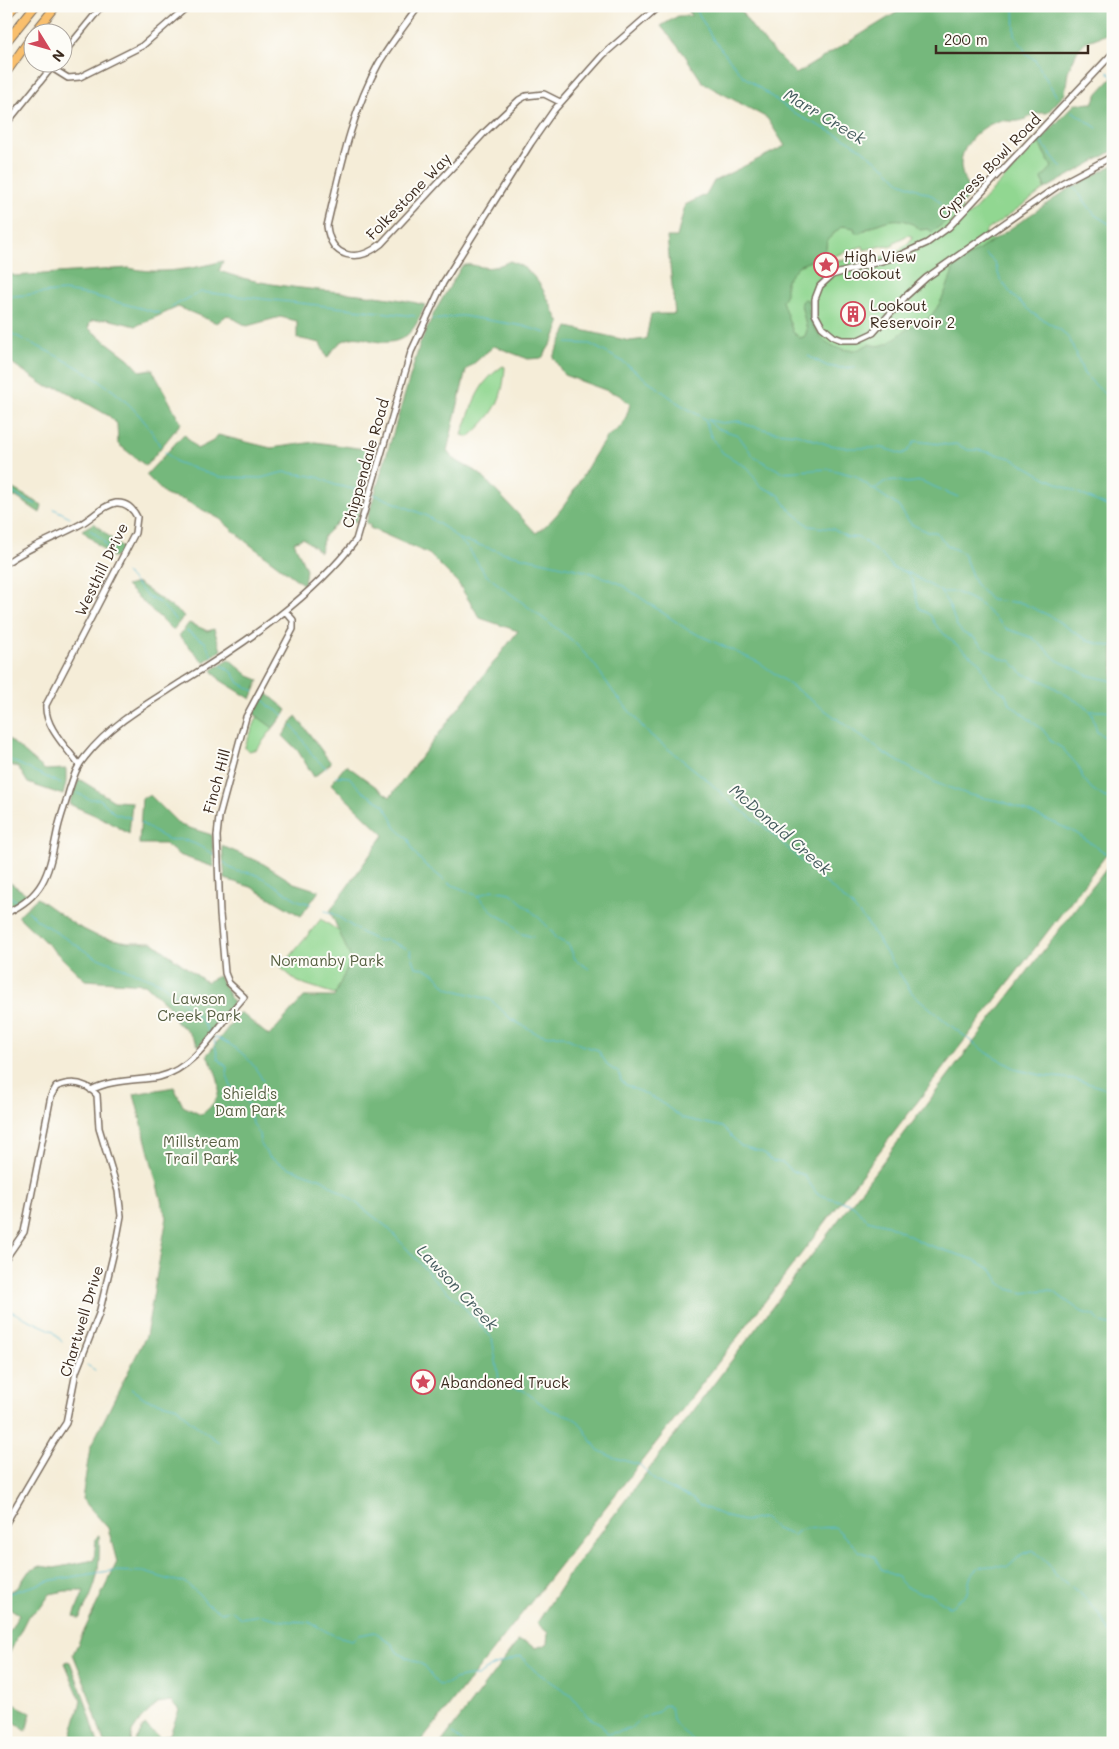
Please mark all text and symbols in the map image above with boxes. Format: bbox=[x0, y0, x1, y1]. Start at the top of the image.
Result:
north arrow bbox=[22, 22, 72, 72]
scale bar bbox=[936, 22, 1089, 54]
text: 200 m bbox=[944, 29, 988, 49]
text: N bbox=[48, 46, 70, 66]
water label: Marr Creek bbox=[780, 83, 870, 149]
street label: Cypress Bowl Road bbox=[933, 109, 1045, 223]
street label: Folkestone Way bbox=[361, 148, 455, 244]
place label: High View Lookout bbox=[844, 246, 916, 283]
place icon: High View Lookout bbox=[813, 252, 839, 278]
place label: Lookout Reservoir 2 bbox=[870, 295, 955, 332]
building icon: Lookout Reservoir 2 bbox=[840, 301, 866, 327]
street label: Chippendale Road bbox=[337, 396, 393, 530]
street label: Westhill Drive bbox=[70, 519, 132, 619]
street label: Finch Hill bbox=[198, 746, 234, 816]
water label: McDonald Creek bbox=[726, 779, 837, 879]
park label: Normanby Park bbox=[270, 950, 384, 970]
park label: Lawson Creek Park bbox=[157, 988, 241, 1025]
park label: Shield's Dam Park bbox=[215, 1083, 285, 1120]
park label: Millstream Trail Park bbox=[163, 1131, 239, 1168]
water label: Lawson Creek bbox=[413, 1240, 503, 1335]
street label: Chartwell Drive bbox=[55, 1263, 107, 1379]
place icon: Abandoned Truck bbox=[410, 1369, 436, 1395]
place label: Abandoned Truck bbox=[440, 1372, 569, 1392]

